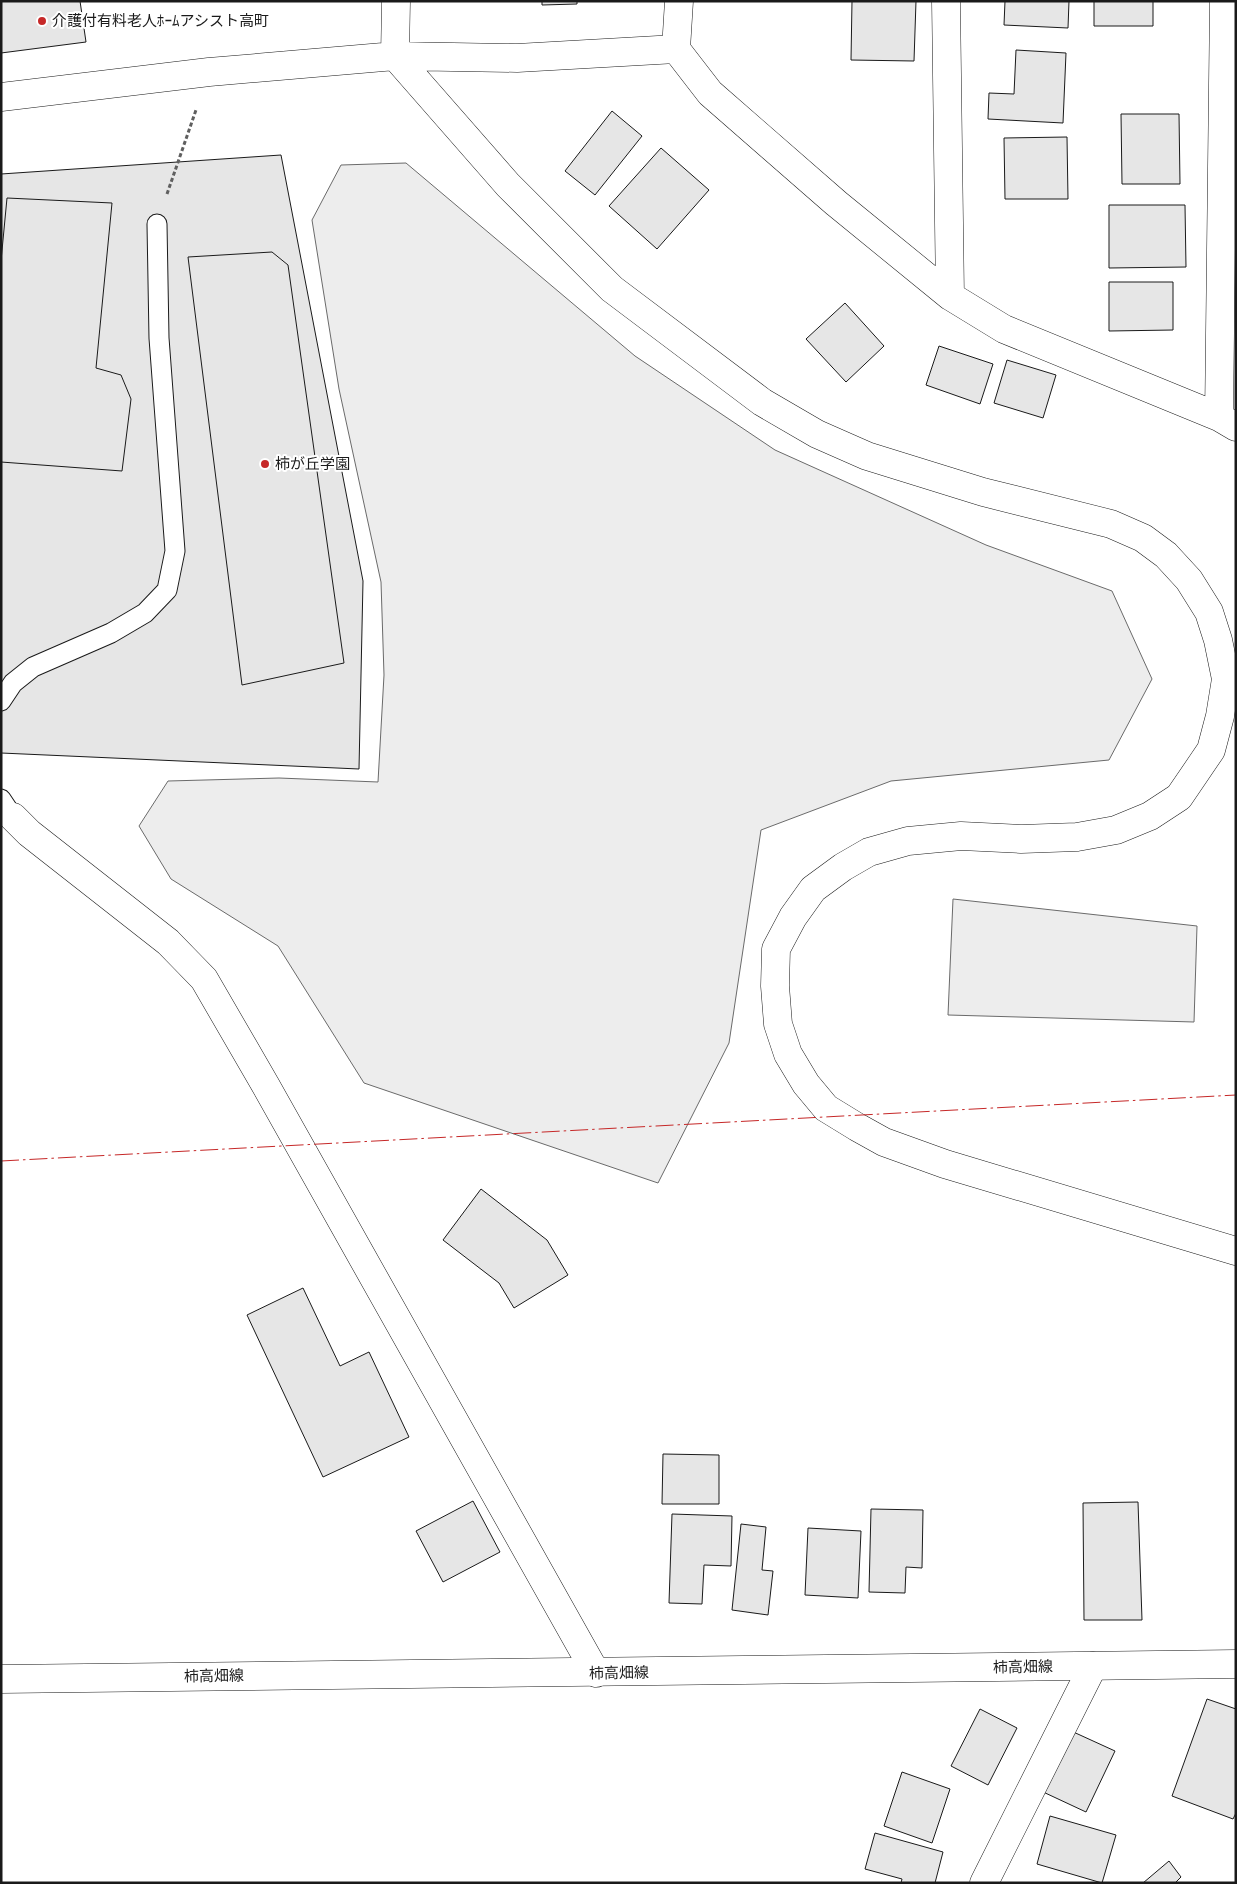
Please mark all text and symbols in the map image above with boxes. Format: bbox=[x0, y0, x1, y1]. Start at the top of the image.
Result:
place label: 介護付有料老人ﾎｰﾑアシスト高町 bbox=[52, 11, 269, 30]
marker: 介護付有料老人ﾎｰﾑアシスト高町 bbox=[36, 15, 48, 27]
place label: 柿が丘学園 bbox=[275, 454, 350, 473]
marker: 柿が丘学園 bbox=[259, 458, 271, 470]
street label: 柿高畑線 bbox=[993, 1656, 1053, 1677]
street label: 柿高畑線 bbox=[589, 1662, 649, 1683]
street label: 柿高畑線 bbox=[184, 1665, 244, 1686]

